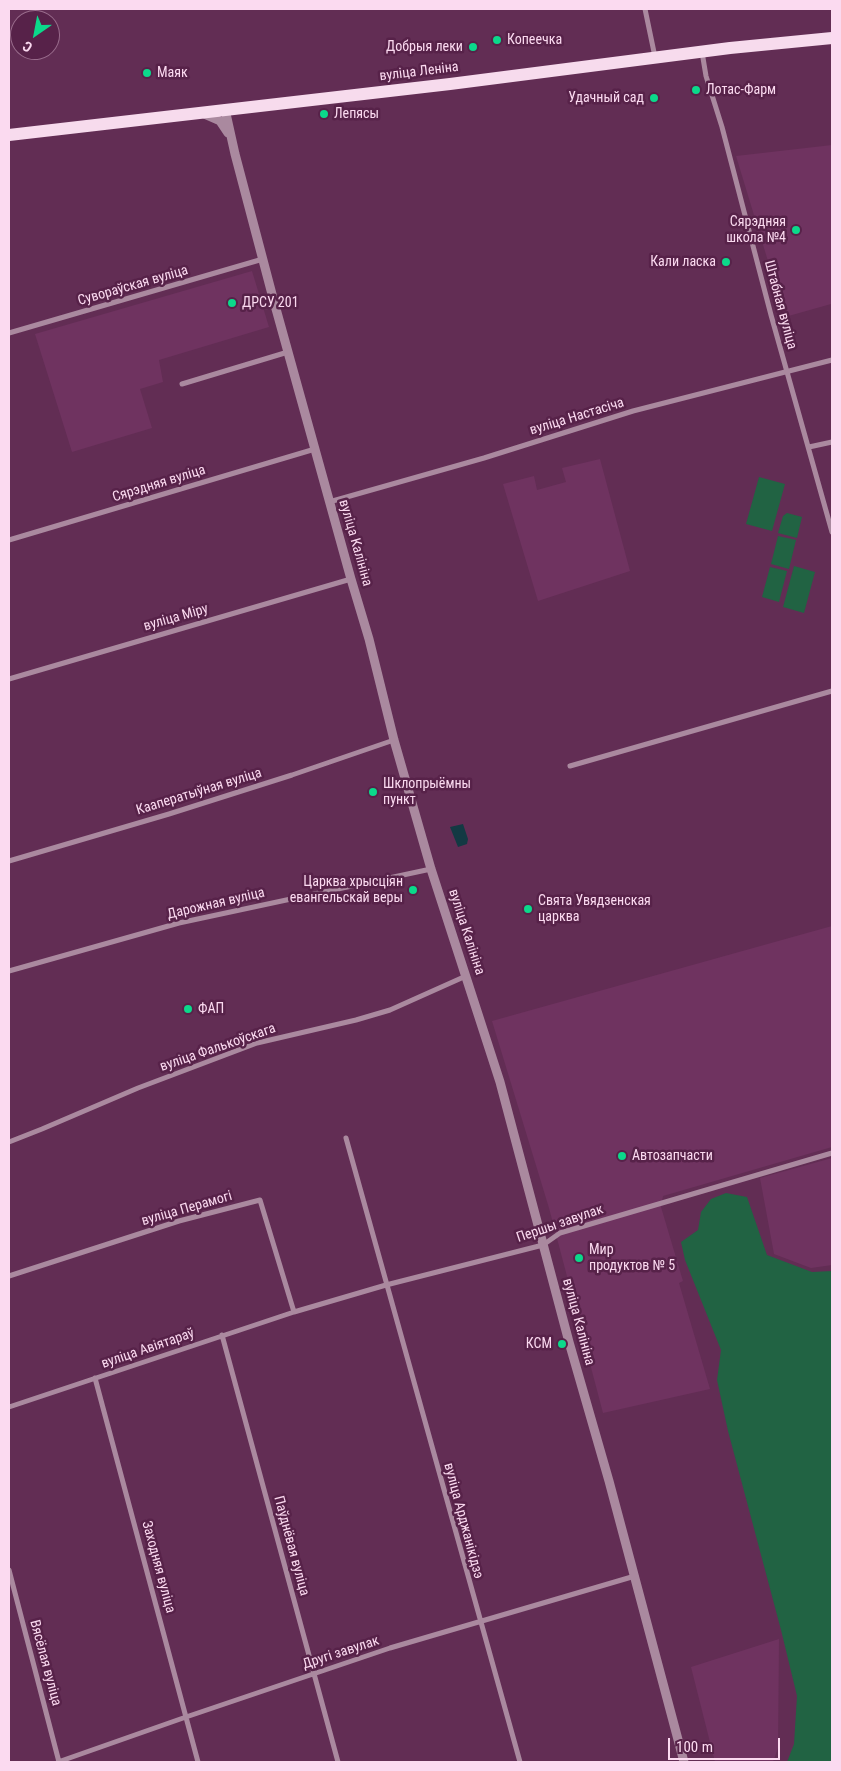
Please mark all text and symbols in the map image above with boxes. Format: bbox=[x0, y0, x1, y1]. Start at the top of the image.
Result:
north arrow bbox=[10, 10, 60, 60]
place label: Копеечка bbox=[507, 32, 562, 48]
marker: Копеечка bbox=[491, 34, 503, 46]
text: С bbox=[20, 38, 35, 56]
place label: Добрыя леки bbox=[386, 39, 463, 55]
marker: Добрыя леки bbox=[467, 41, 479, 53]
street label: вуліца Леніна bbox=[379, 59, 459, 85]
place label: Маяк bbox=[157, 65, 188, 81]
marker: Маяк bbox=[141, 67, 153, 79]
place label: Лотас-Фарм bbox=[706, 82, 776, 98]
marker: Лотас-Фарм bbox=[690, 84, 702, 96]
place label: Удачный сад bbox=[568, 90, 644, 106]
marker: Удачный сад bbox=[648, 92, 660, 104]
place label: Лепясы bbox=[334, 106, 379, 122]
marker: Лепясы bbox=[318, 108, 330, 120]
place label: Сярэдняя школа №4 bbox=[726, 214, 786, 246]
marker: Сярэдняя школа №4 bbox=[790, 224, 802, 236]
place label: Кали ласка bbox=[650, 254, 716, 270]
marker: Кали ласка bbox=[720, 256, 732, 268]
street label: Штабная вуліца bbox=[760, 259, 800, 351]
street label: Сувораўская вуліца bbox=[76, 262, 190, 310]
place label: ДРСУ 201 bbox=[242, 295, 299, 311]
marker: ДРСУ 201 bbox=[226, 297, 238, 309]
street label: вуліца Настасіча bbox=[528, 395, 626, 439]
street label: Сярэдняя вуліца bbox=[110, 462, 208, 506]
street label: вуліца Калініна bbox=[335, 498, 375, 588]
street label: вуліца Міру bbox=[142, 601, 210, 635]
street label: Кааператыўная вуліца bbox=[134, 765, 264, 819]
place label: Шклопрыёмны пункт bbox=[383, 776, 471, 809]
marker: Шклопрыёмны пункт bbox=[367, 786, 379, 798]
place label: Царква хрысціян евангельскай веры bbox=[290, 874, 403, 906]
marker: Царква хрысціян евангельскай веры bbox=[407, 884, 419, 896]
street label: Дарожная вуліца bbox=[166, 885, 266, 923]
street label: вуліца Калініна bbox=[444, 887, 488, 977]
place label: Свята Увядзенская царква bbox=[538, 893, 651, 926]
marker: Свята Увядзенская царква bbox=[522, 903, 534, 915]
place label: ФАП bbox=[198, 1001, 224, 1017]
marker: ФАП bbox=[182, 1003, 194, 1015]
street label: вуліца Фалькоўскага bbox=[158, 1020, 278, 1076]
place label: Автозапчасти bbox=[632, 1148, 713, 1164]
marker: Автозапчасти bbox=[616, 1150, 628, 1162]
street label: вуліца Перамогі bbox=[140, 1188, 234, 1230]
street label: Першы завулак bbox=[514, 1201, 606, 1247]
place label: Мир продуктов № 5 bbox=[589, 1242, 675, 1274]
marker: Мир продуктов № 5 bbox=[573, 1252, 585, 1264]
street label: вуліца Калініна bbox=[558, 1277, 598, 1367]
street label: вуліца Авіятараў bbox=[99, 1325, 197, 1373]
place label: КСМ bbox=[526, 1336, 552, 1352]
marker: КСМ bbox=[556, 1338, 568, 1350]
street label: вуліца Арджанікідзэ bbox=[439, 1461, 487, 1581]
street label: Паўднёвая вуліца bbox=[270, 1494, 312, 1598]
street label: Заходняя вуліца bbox=[138, 1519, 178, 1615]
street label: Вясёлая вуліца bbox=[25, 1618, 65, 1708]
street label: Другі завулак bbox=[301, 1633, 381, 1673]
scale bar bbox=[671, 1728, 784, 1760]
text: 100 m bbox=[676, 1738, 713, 1756]

